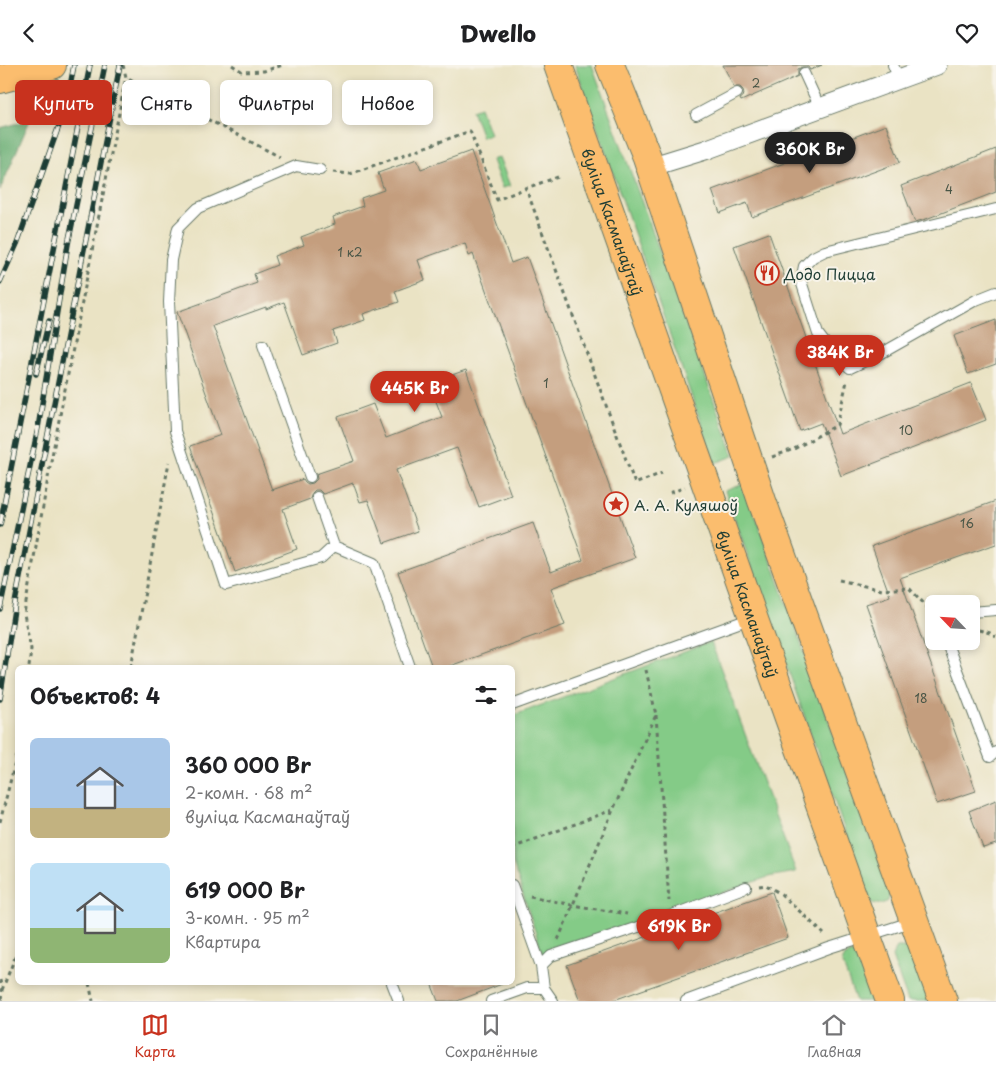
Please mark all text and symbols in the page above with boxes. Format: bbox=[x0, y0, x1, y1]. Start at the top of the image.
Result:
text: Dwello bbox=[460, 16, 536, 49]
icon: back bbox=[15, 19, 43, 47]
icon: heart bbox=[953, 19, 981, 47]
house number: 2 bbox=[752, 74, 760, 92]
chip: Купить bbox=[15, 80, 112, 125]
chip: Снять bbox=[122, 80, 210, 125]
chip: Фильтры bbox=[220, 80, 332, 125]
chip: Новое bbox=[342, 80, 433, 125]
pin: 360K Br bbox=[764, 131, 856, 174]
text: 360K Br bbox=[776, 136, 844, 160]
street label: вуліца Касманаўтаў bbox=[577, 145, 650, 298]
house number: 4 bbox=[945, 180, 953, 198]
house number: 1 к2 bbox=[338, 243, 362, 261]
restaurant icon: Додо Пицца bbox=[754, 260, 780, 286]
place label: Додо Пицца bbox=[783, 262, 876, 285]
pin: 384K Br bbox=[794, 335, 886, 377]
text: 384K Br bbox=[807, 339, 873, 363]
pin: 445K Br bbox=[369, 371, 461, 413]
house number: 1 bbox=[543, 374, 549, 392]
text: 445K Br bbox=[381, 375, 449, 399]
house number: 10 bbox=[899, 421, 913, 439]
place icon: А. А. Куляшоў bbox=[603, 491, 629, 517]
place label: А. А. Куляшоў bbox=[634, 493, 738, 516]
house number: 16 bbox=[960, 514, 974, 532]
street label: вуліца Касманаўтаў bbox=[712, 526, 785, 680]
north arrow bbox=[925, 595, 980, 650]
map controls bbox=[925, 595, 980, 650]
text: Объектов: 4 bbox=[30, 679, 160, 711]
icon: filters bbox=[472, 681, 500, 709]
house number: 18 bbox=[915, 689, 927, 707]
text: 360 000 Br bbox=[185, 748, 311, 780]
icon: home bbox=[70, 758, 130, 818]
text: 2-комн. · 68 m² bbox=[185, 780, 312, 804]
text: вуліца Касманаўтаў bbox=[185, 804, 350, 828]
text: 619 000 Br bbox=[185, 873, 305, 905]
icon: home bbox=[70, 883, 130, 943]
text: 3-комн. · 95 m² bbox=[185, 905, 310, 929]
pin: 619K Br bbox=[633, 909, 725, 951]
text: 619K Br bbox=[647, 913, 711, 937]
text: Квартира bbox=[185, 929, 260, 953]
tab: Карта bbox=[135, 1011, 176, 1062]
tab: Сохранённые bbox=[445, 1011, 538, 1062]
tab: Главная bbox=[807, 1011, 861, 1062]

